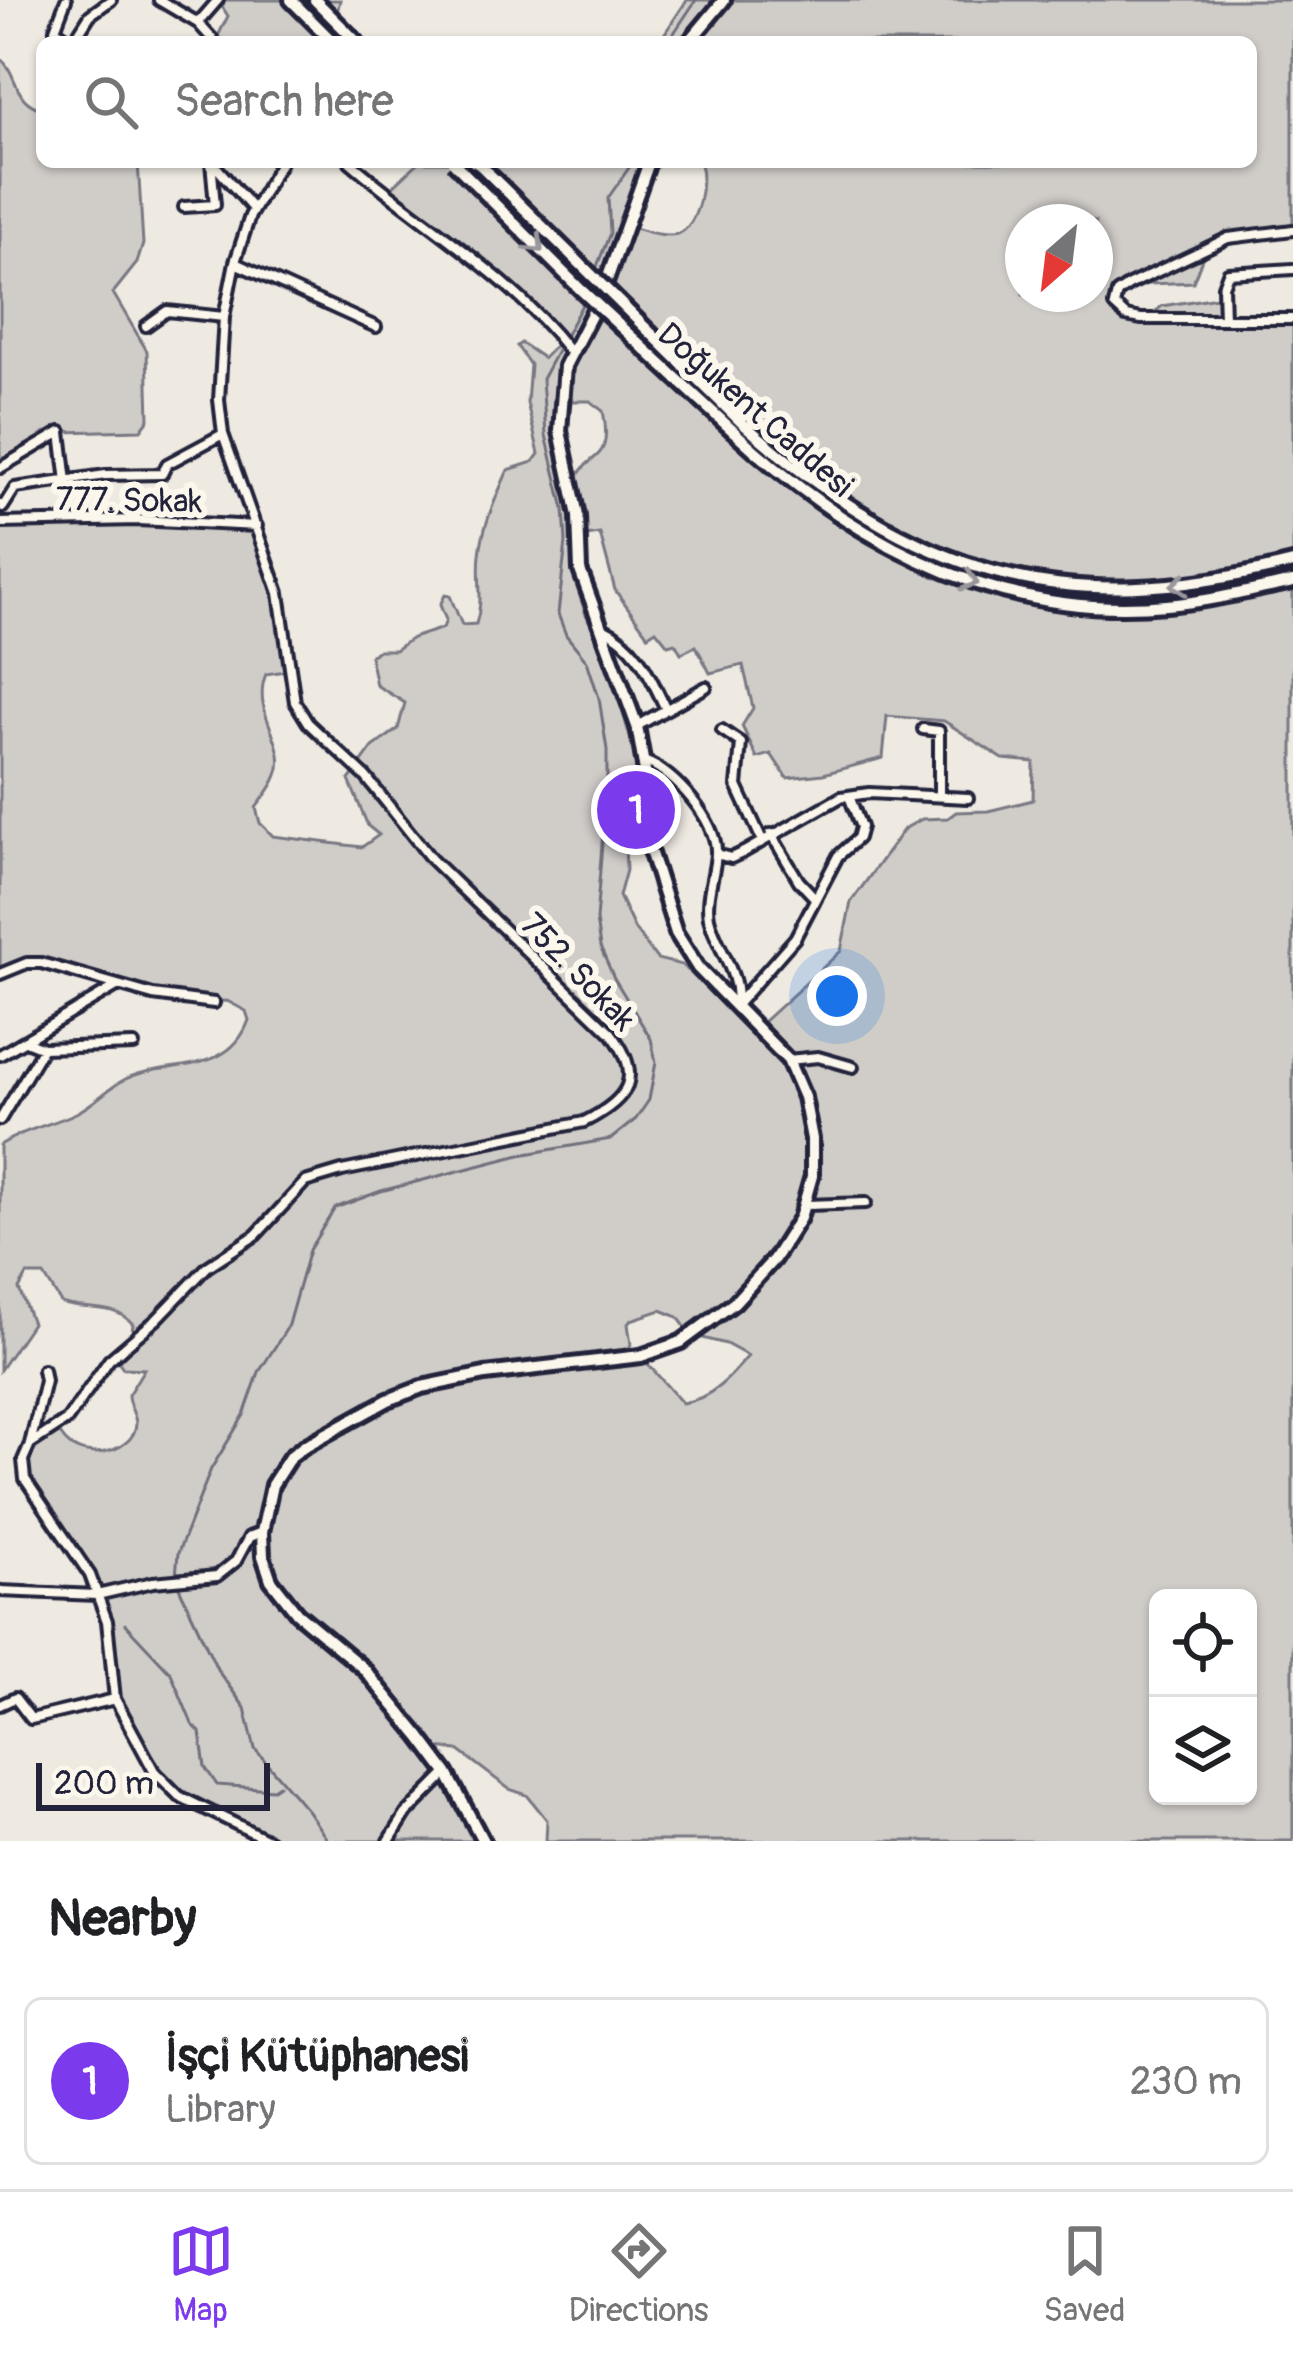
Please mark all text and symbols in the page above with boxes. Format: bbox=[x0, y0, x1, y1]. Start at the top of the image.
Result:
search box bbox=[36, 36, 1257, 168]
icon: search bbox=[78, 69, 144, 135]
text: Search here bbox=[174, 74, 394, 130]
north arrow bbox=[1005, 204, 1113, 312]
one-way arrow bbox=[522, 231, 544, 253]
street label: Doğukent Caddesi bbox=[649, 314, 861, 506]
street label: 777. Sokak bbox=[55, 479, 203, 522]
one-way arrow bbox=[959, 566, 980, 591]
one-way arrow bbox=[1169, 572, 1188, 598]
pin: 1 bbox=[597, 765, 675, 855]
street label: 752. Sokak bbox=[512, 905, 644, 1040]
your location bbox=[807, 966, 867, 1026]
map controls bbox=[1149, 1589, 1257, 1805]
button: locate bbox=[1149, 1589, 1257, 1697]
button: layers bbox=[1149, 1697, 1257, 1805]
scale bar bbox=[36, 1757, 270, 1810]
text: 200 m bbox=[54, 1763, 154, 1804]
text: Nearby bbox=[48, 1887, 196, 1951]
text: İşçi Kütüphanesi bbox=[165, 2029, 468, 2085]
text: 1 bbox=[82, 2057, 98, 2106]
text: 230 m bbox=[1130, 2057, 1242, 2106]
text: Library bbox=[165, 2085, 276, 2134]
tab: Map bbox=[168, 2218, 234, 2331]
tab: Directions bbox=[569, 2218, 709, 2331]
tab: Saved bbox=[1044, 2218, 1125, 2331]

